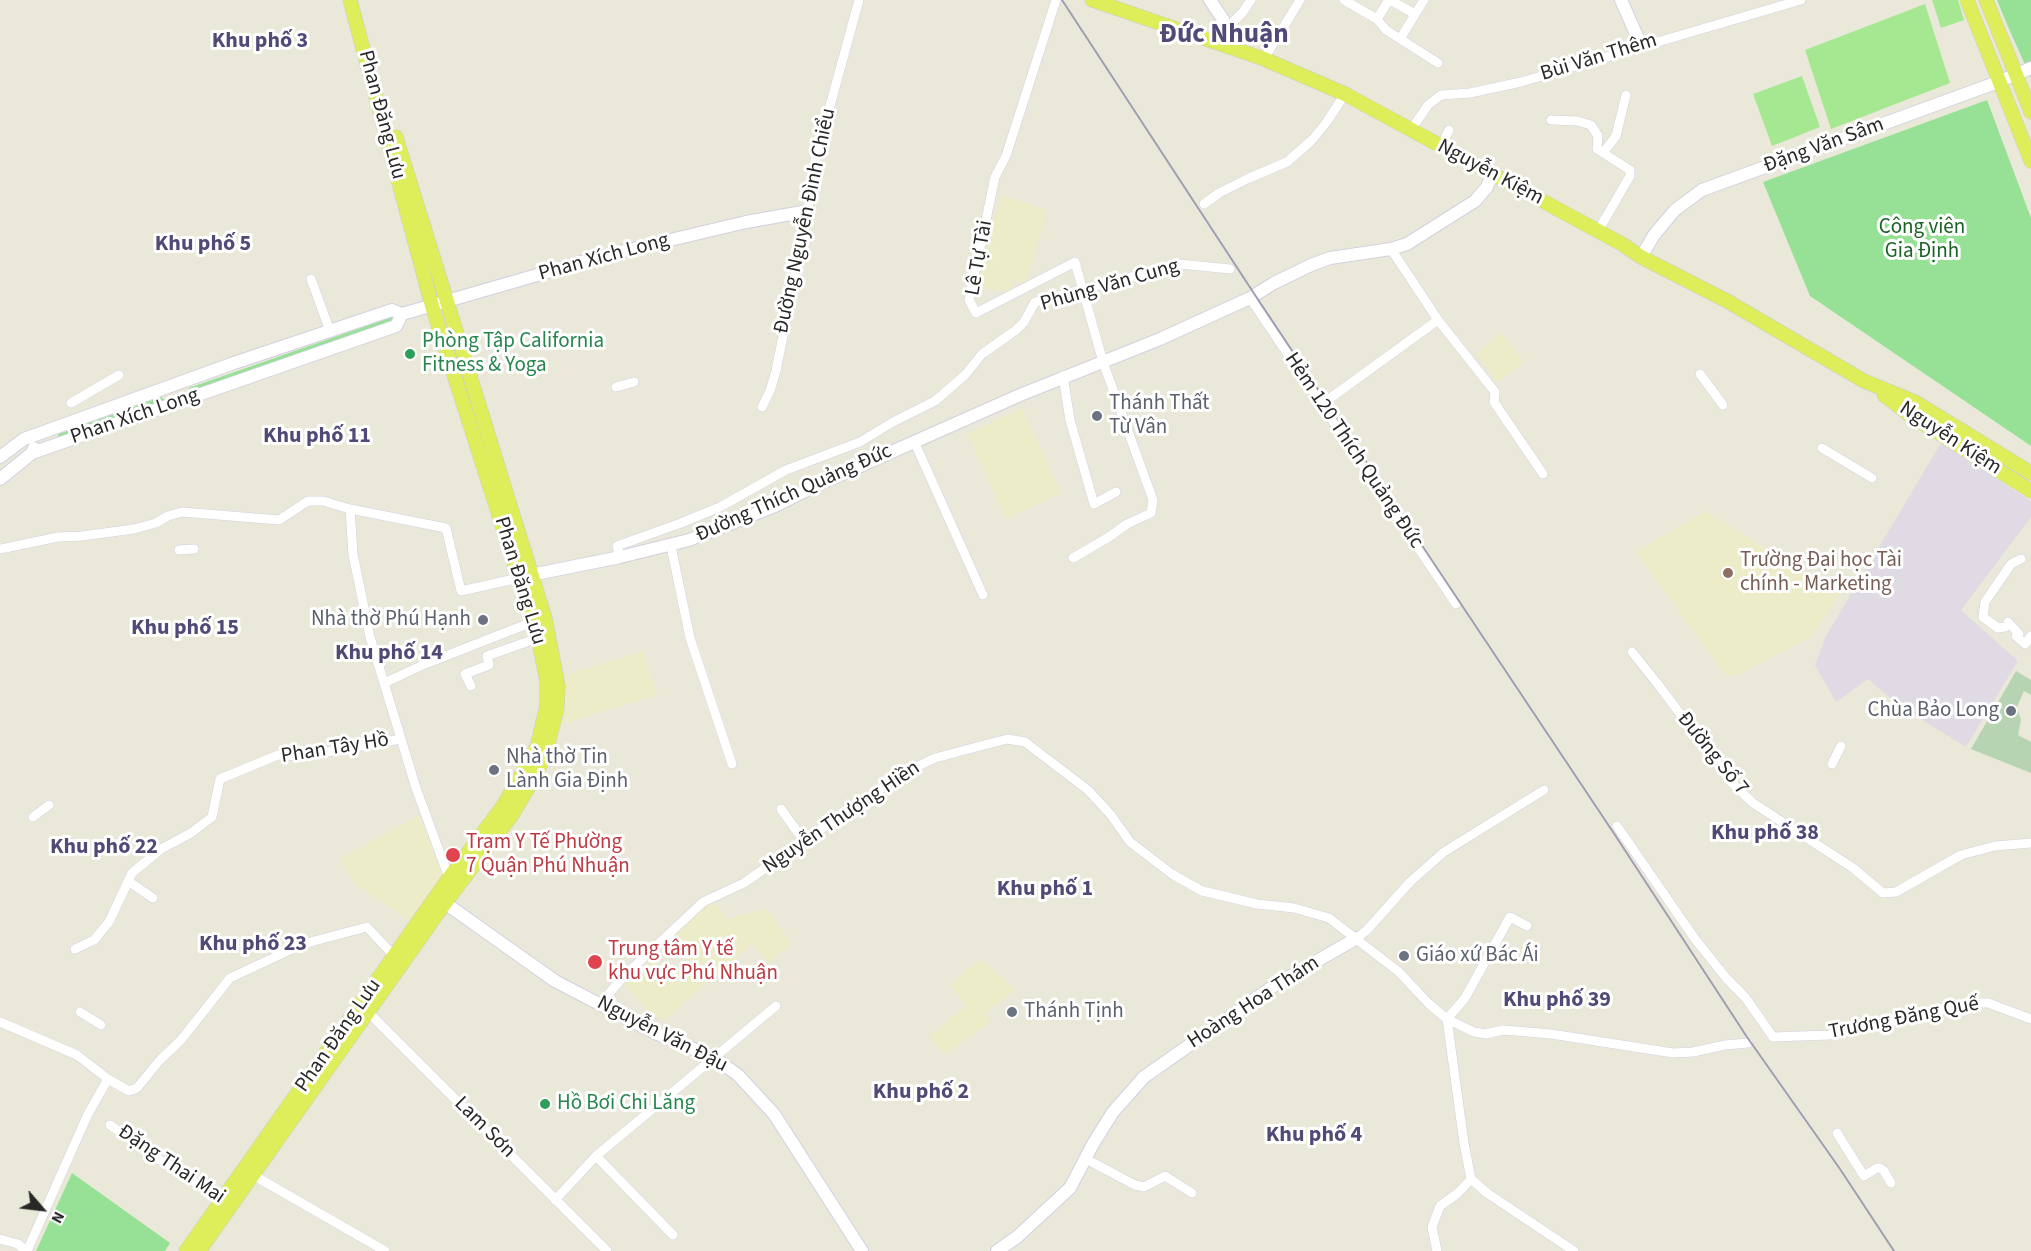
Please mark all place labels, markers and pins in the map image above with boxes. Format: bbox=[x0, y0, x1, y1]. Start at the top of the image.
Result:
place label: Phòng Tập California Fitness & Yoga bbox=[422, 329, 604, 379]
marker: Phòng Tập California Fitness & Yoga bbox=[403, 347, 417, 361]
place label: Thánh Thất Từ Vân bbox=[1109, 391, 1209, 441]
marker: Thánh Thất Từ Vân bbox=[1090, 409, 1104, 423]
place label: Trường Đại học Tài chính - Marketing bbox=[1740, 548, 1902, 598]
marker: Trường Đại học Tài chính - Marketing bbox=[1721, 566, 1735, 580]
place label: Nhà thờ Phú Hạnh bbox=[311, 607, 471, 633]
marker: Nhà thờ Phú Hạnh bbox=[476, 613, 490, 627]
place label: Chùa Bảo Long bbox=[1867, 698, 1999, 724]
marker: Chùa Bảo Long bbox=[2004, 704, 2018, 718]
place label: Nhà thờ Tin Lành Gia Định bbox=[506, 745, 628, 795]
marker: Nhà thờ Tin Lành Gia Định bbox=[487, 763, 501, 777]
place label: Trạm Y Tế Phường 7 Quận Phú Nhuận bbox=[466, 830, 630, 880]
marker: Trạm Y Tế Phường 7 Quận Phú Nhuận bbox=[444, 846, 462, 864]
place label: Trung tâm Y tế khu vực Phú Nhuận bbox=[608, 937, 778, 987]
place label: Giáo xứ Bác Ái bbox=[1416, 943, 1539, 969]
marker: Giáo xứ Bác Ái bbox=[1397, 949, 1411, 963]
marker: Trung tâm Y tế khu vực Phú Nhuận bbox=[586, 953, 604, 971]
place label: Thánh Tịnh bbox=[1024, 999, 1124, 1025]
marker: Thánh Tịnh bbox=[1005, 1005, 1019, 1019]
place label: Hồ Bơi Chi Lăng bbox=[557, 1091, 695, 1117]
marker: Hồ Bơi Chi Lăng bbox=[538, 1097, 552, 1111]

